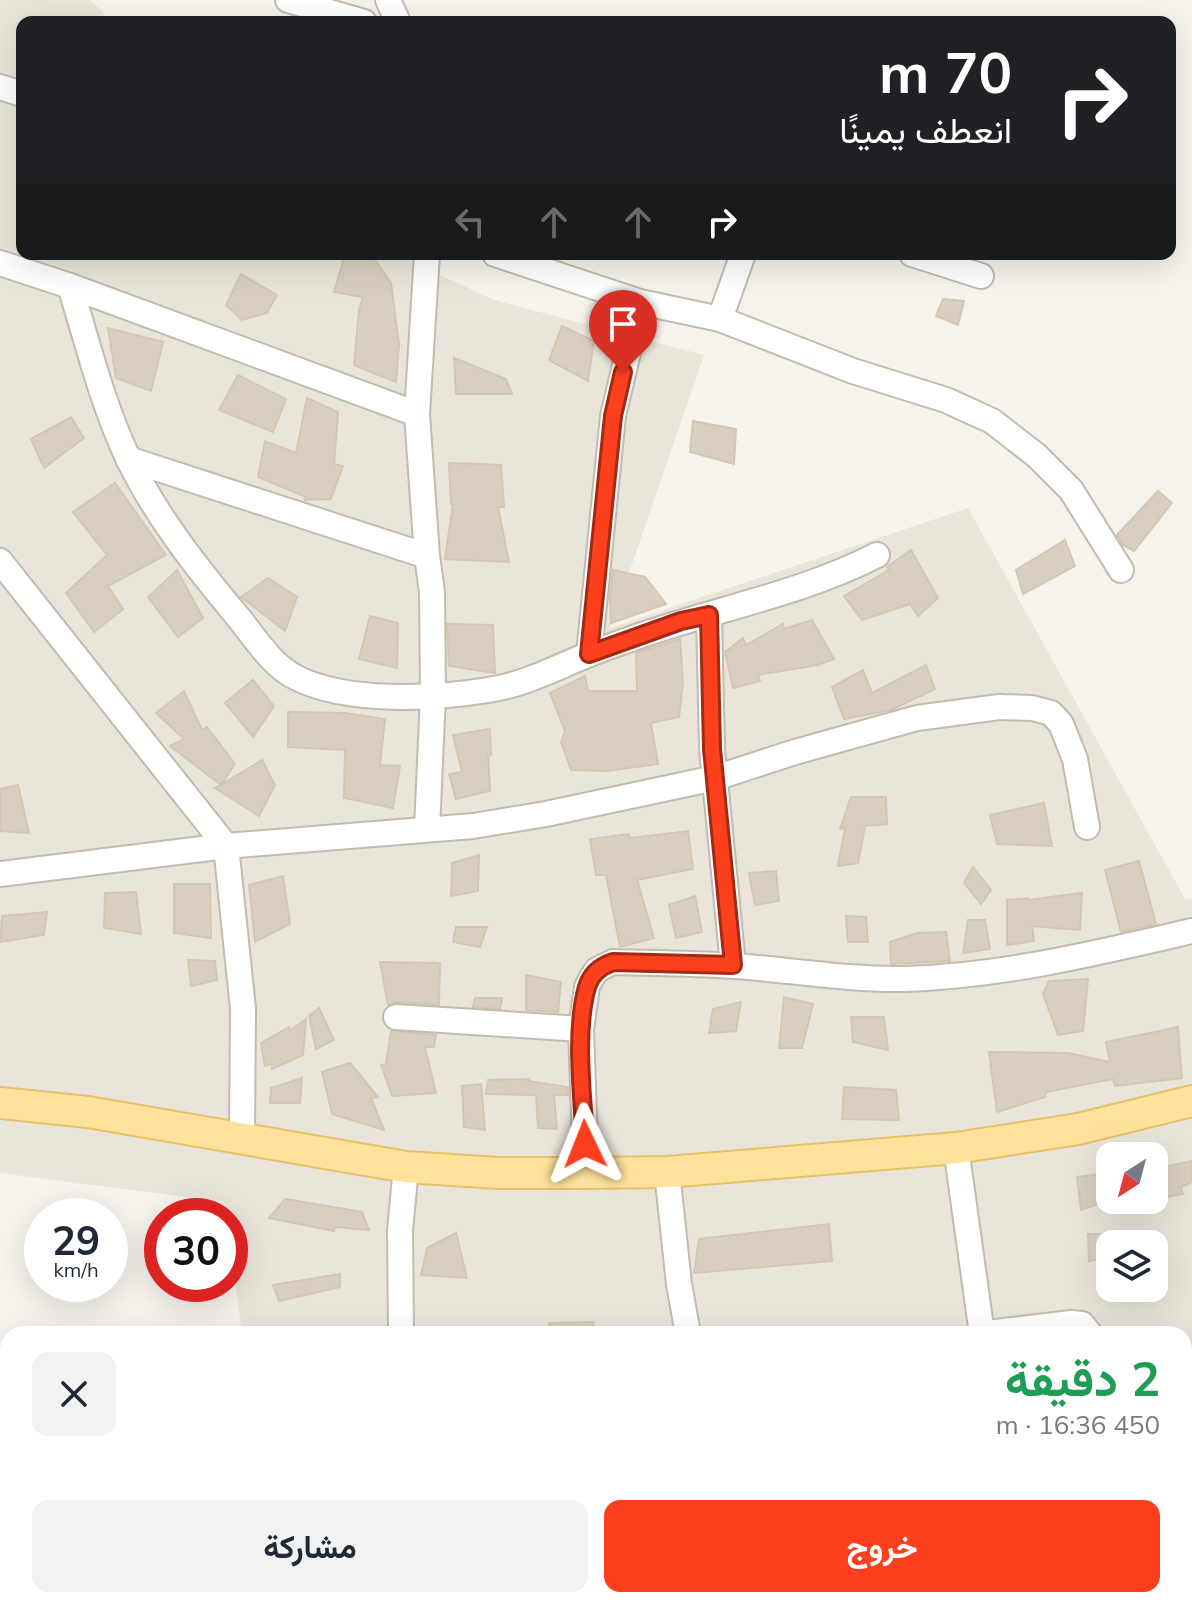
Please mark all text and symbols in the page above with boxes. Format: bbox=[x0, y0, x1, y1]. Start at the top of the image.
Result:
text: 70 m bbox=[879, 37, 1012, 107]
icon: right bbox=[1040, 48, 1144, 152]
text: انعطف يمينًا bbox=[839, 107, 1012, 152]
icon: left bbox=[448, 200, 492, 244]
icon: ahead bbox=[532, 200, 576, 244]
icon: ahead bbox=[616, 200, 660, 244]
icon: right bbox=[700, 200, 744, 244]
pin bbox=[589, 290, 657, 372]
icon: arrive bbox=[601, 302, 645, 346]
position arrow bbox=[543, 1102, 627, 1186]
north arrow bbox=[1096, 1142, 1168, 1214]
map controls bbox=[1096, 1142, 1168, 1302]
speed limit sign: 30 bbox=[144, 1198, 248, 1302]
text: 29 bbox=[52, 1215, 100, 1265]
button: layers bbox=[1096, 1230, 1168, 1302]
text: km/h bbox=[53, 1257, 99, 1282]
text: 2 دقيقة bbox=[1005, 1348, 1160, 1408]
button: close bbox=[32, 1352, 116, 1436]
text: 450 m · 16:36 bbox=[996, 1408, 1160, 1441]
button: مشاركة bbox=[32, 1500, 588, 1592]
button: خروج bbox=[604, 1500, 1160, 1592]

